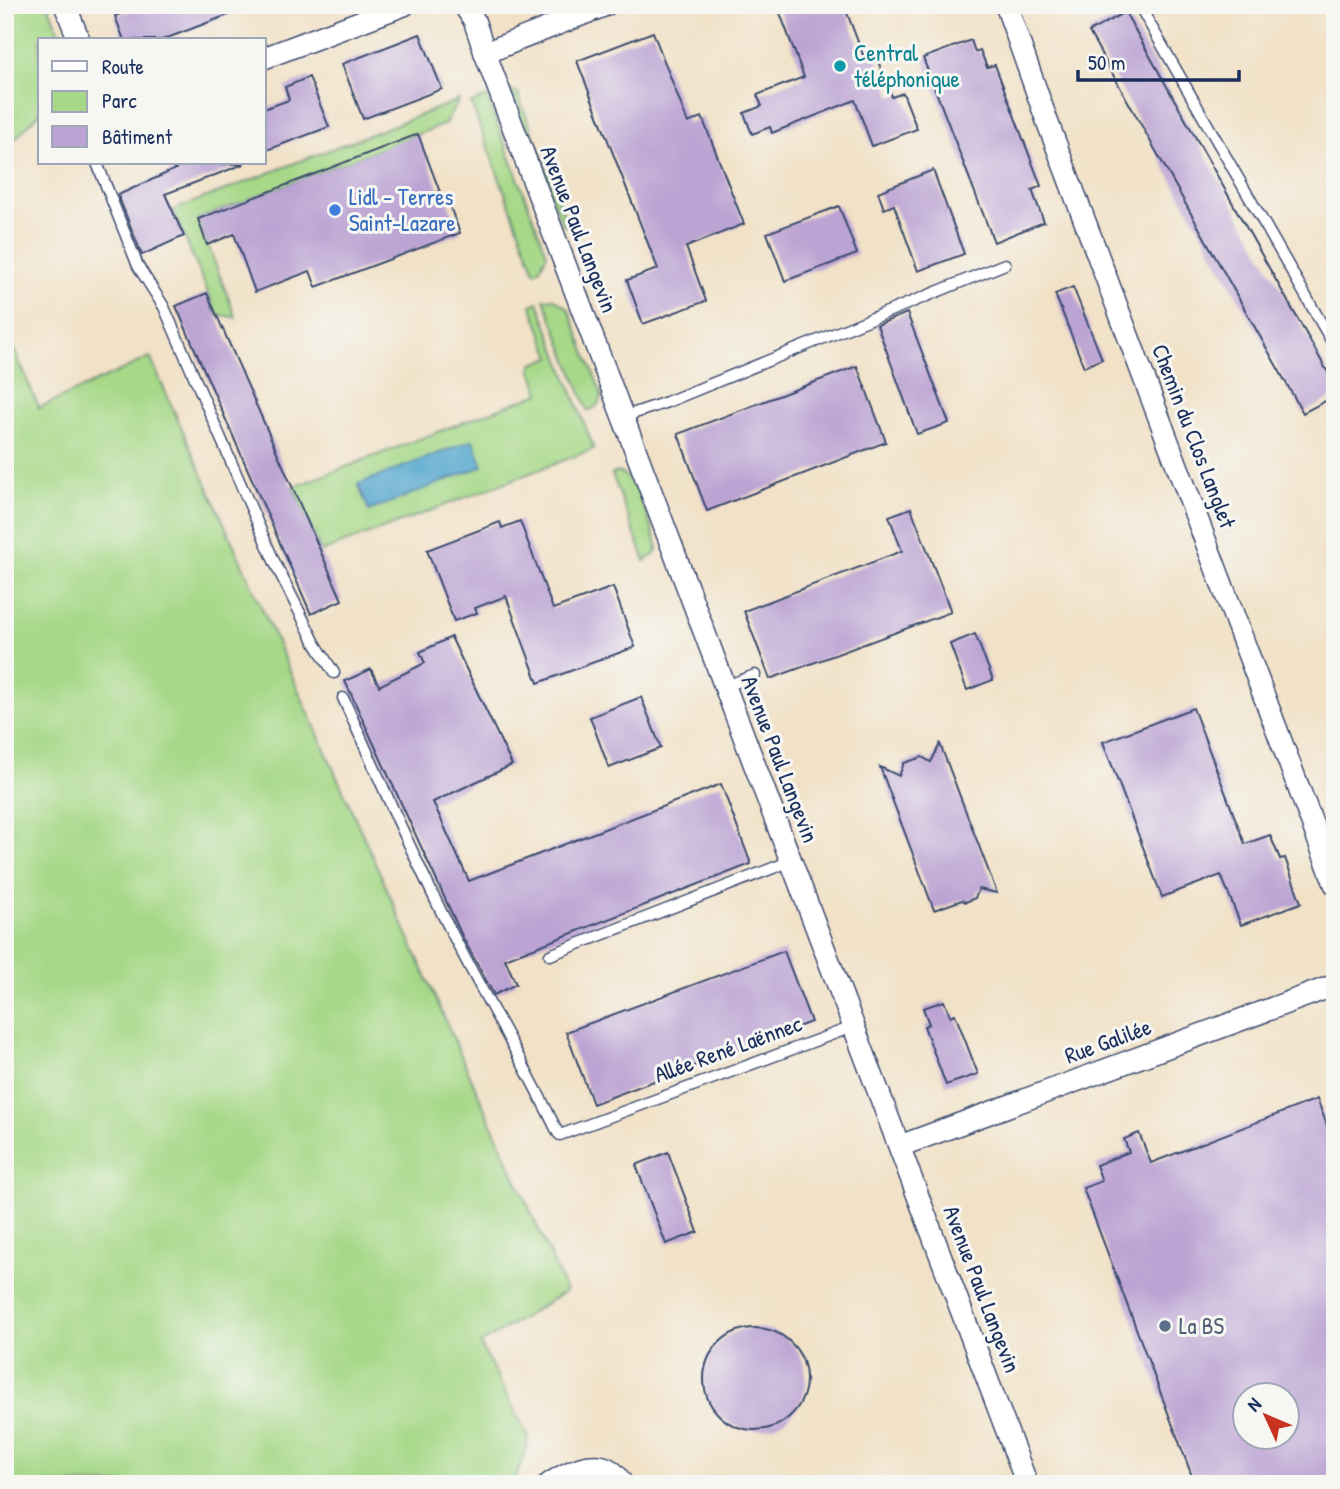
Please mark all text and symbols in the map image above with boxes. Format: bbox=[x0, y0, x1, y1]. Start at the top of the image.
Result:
place label: Central téléphonique bbox=[854, 37, 960, 94]
legend bbox=[38, 38, 266, 164]
scale bar bbox=[1078, 38, 1238, 82]
text: 50 m bbox=[1088, 48, 1125, 77]
text: Route bbox=[102, 52, 144, 81]
marker: Central téléphonique bbox=[832, 58, 848, 74]
text: Parc bbox=[102, 86, 137, 115]
text: Bâtiment bbox=[102, 122, 173, 151]
street label: Avenue Paul Langevin bbox=[533, 141, 626, 317]
place label: Lidl - Terres Saint-Lazare bbox=[349, 181, 456, 238]
marker: Lidl - Terres Saint-Lazare bbox=[327, 202, 343, 218]
street label: Chemin du Clos Langlet bbox=[1145, 339, 1244, 533]
street label: Avenue Paul Langevin bbox=[734, 671, 827, 847]
street label: Allée René Laënnec bbox=[650, 1007, 806, 1090]
street label: Rue Galilée bbox=[1060, 1011, 1155, 1070]
street label: Avenue Paul Langevin bbox=[936, 1201, 1029, 1377]
place label: La BS bbox=[1179, 1310, 1225, 1341]
marker: La BS bbox=[1157, 1318, 1173, 1334]
north arrow bbox=[1232, 1380, 1302, 1450]
text: N bbox=[1241, 1392, 1267, 1417]

